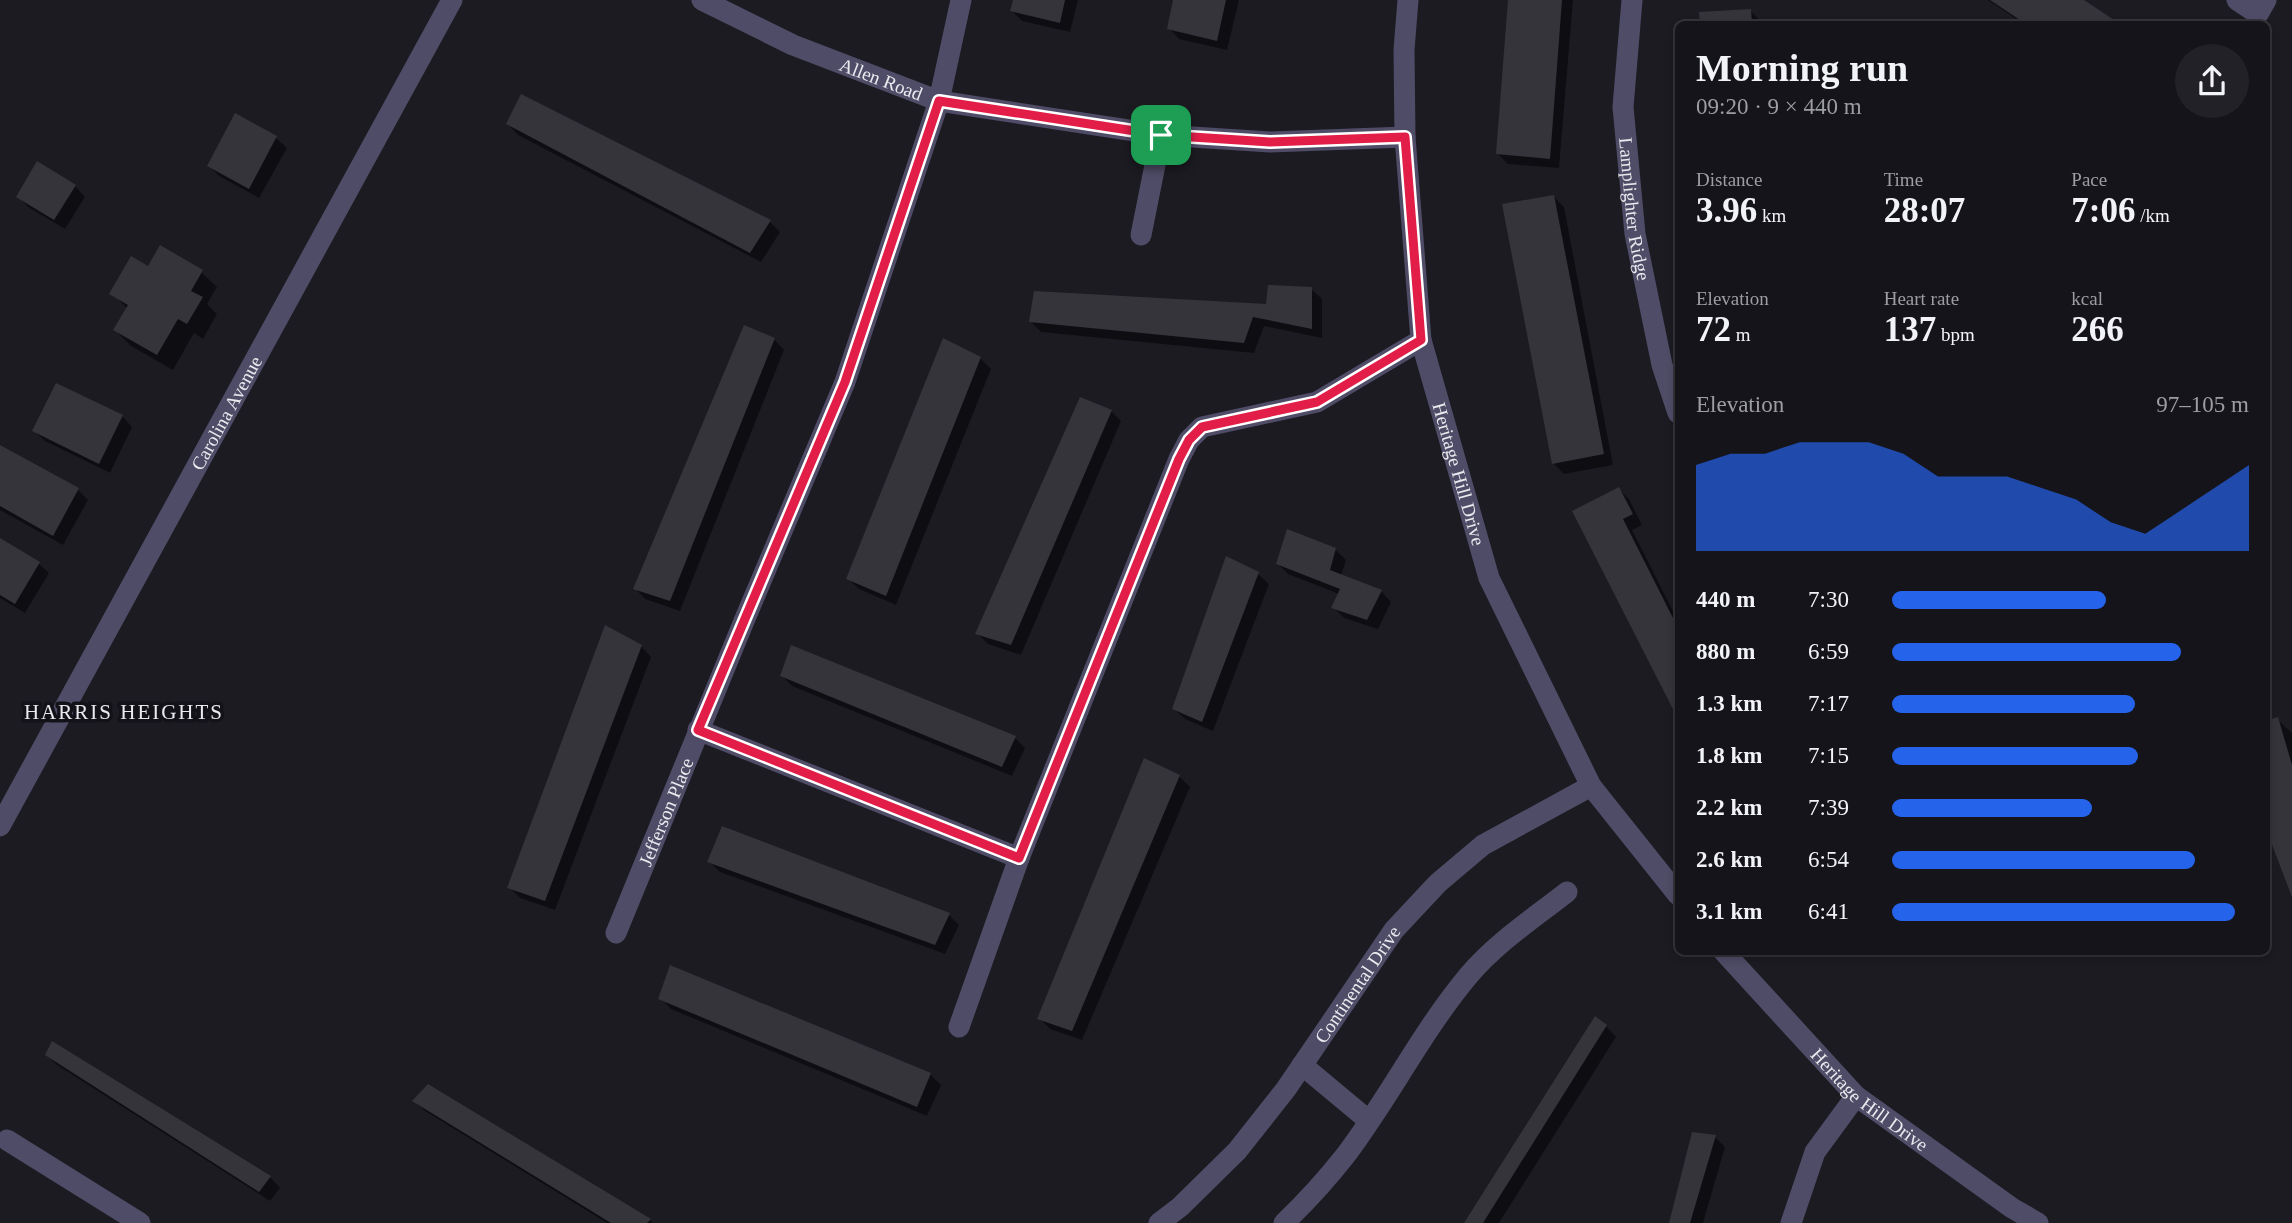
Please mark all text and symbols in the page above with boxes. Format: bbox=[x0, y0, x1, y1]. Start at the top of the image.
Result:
button: share bbox=[2175, 44, 2249, 118]
text: Morning run bbox=[1696, 47, 1908, 89]
street label: Allen Road bbox=[837, 54, 926, 105]
text: 09:20 · 9 × 440 m bbox=[1696, 94, 1862, 119]
pin bbox=[1131, 105, 1191, 165]
icon: arrive bbox=[1142, 116, 1180, 154]
street label: Lamplighter Ridge bbox=[1615, 136, 1654, 282]
text: Distance bbox=[1696, 169, 1762, 190]
text: Time bbox=[1884, 169, 1923, 190]
text: Pace bbox=[2071, 169, 2107, 190]
text: 3.96 bbox=[1696, 191, 1757, 230]
text: 28:07 bbox=[1884, 191, 1965, 230]
text: 7:06 bbox=[2071, 191, 2135, 230]
text: km bbox=[1757, 205, 1786, 226]
text: /km bbox=[2135, 205, 2170, 226]
text: Elevation bbox=[1696, 288, 1769, 309]
text: Heart rate bbox=[1884, 288, 1959, 309]
text: kcal bbox=[2071, 288, 2103, 309]
text: 72 bbox=[1696, 310, 1731, 349]
text: 137 bbox=[1884, 310, 1936, 349]
text: 266 bbox=[2071, 310, 2124, 349]
text: m bbox=[1731, 324, 1751, 345]
text: bpm bbox=[1936, 324, 1975, 345]
street label: Carolina Avenue bbox=[187, 352, 266, 474]
text: Elevation bbox=[1696, 392, 1784, 417]
text: 97–105 m bbox=[2156, 392, 2249, 417]
street label: Heritage Hill Drive bbox=[1428, 400, 1489, 548]
text: 440 m bbox=[1696, 587, 1755, 612]
text: 7:30 bbox=[1808, 587, 1849, 612]
text: 880 m bbox=[1696, 639, 1755, 664]
text: 6:59 bbox=[1808, 639, 1849, 664]
text: 1.3 km bbox=[1696, 691, 1762, 716]
text: 7:17 bbox=[1808, 691, 1849, 716]
district label: HARRIS HEIGHTS bbox=[24, 700, 224, 724]
text: 1.8 km bbox=[1696, 743, 1762, 768]
text: 7:15 bbox=[1808, 743, 1849, 768]
street label: Jefferson Place bbox=[635, 755, 698, 869]
text: 2.2 km bbox=[1696, 795, 1762, 820]
text: 7:39 bbox=[1808, 795, 1849, 820]
text: 2.6 km bbox=[1696, 847, 1762, 872]
text: 6:54 bbox=[1808, 847, 1849, 872]
text: 3.1 km bbox=[1696, 899, 1762, 924]
text: 6:41 bbox=[1808, 899, 1849, 924]
street label: Continental Drive bbox=[1310, 922, 1405, 1047]
street label: Heritage Hill Drive bbox=[1807, 1044, 1932, 1155]

